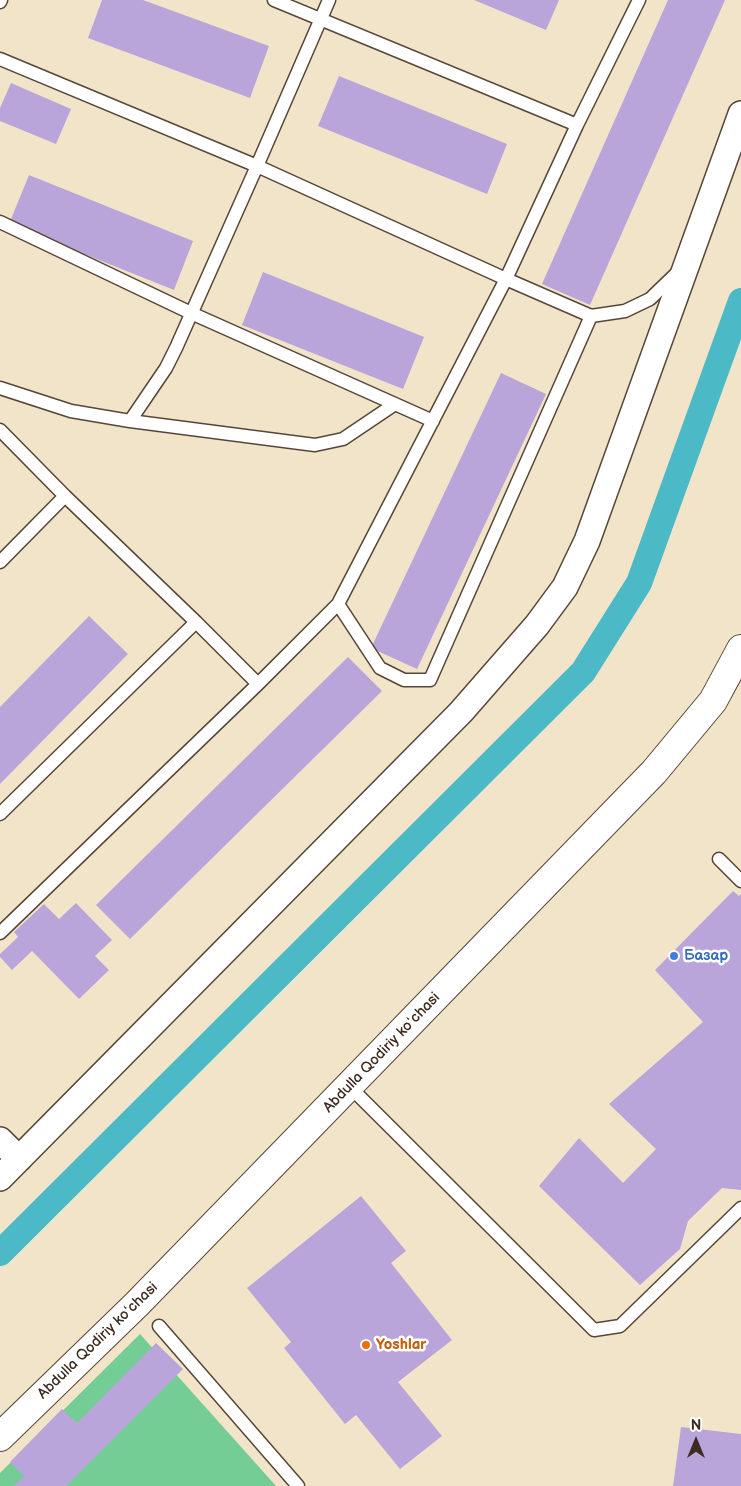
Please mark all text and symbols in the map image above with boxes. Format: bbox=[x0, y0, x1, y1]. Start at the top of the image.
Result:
place label: Базар bbox=[684, 947, 728, 965]
marker: Базар bbox=[668, 950, 680, 962]
street label: Abdulla Qodiriy koʻchasi bbox=[320, 989, 444, 1117]
street label: Abdulla Qodiriy koʻchasi bbox=[34, 1279, 162, 1403]
place label: Yoshlar bbox=[376, 1336, 426, 1354]
marker: Yoshlar bbox=[360, 1339, 372, 1351]
north arrow bbox=[671, 1416, 721, 1466]
text: N bbox=[691, 1417, 701, 1434]

